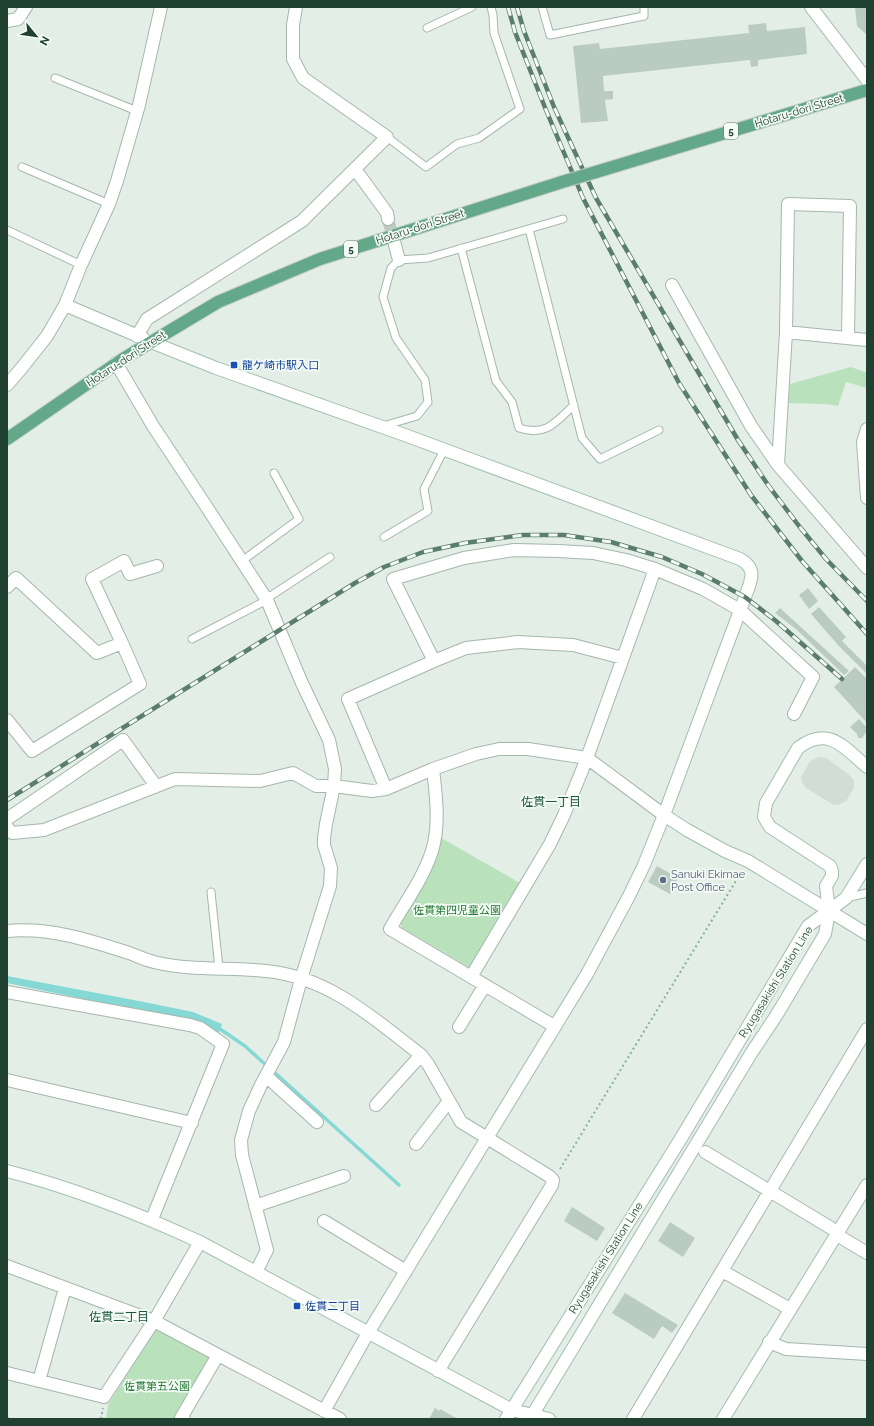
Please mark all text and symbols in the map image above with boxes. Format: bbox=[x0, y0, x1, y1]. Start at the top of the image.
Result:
north arrow bbox=[16, 16, 56, 56]
text: N bbox=[37, 34, 52, 47]
street label: Hotaru-dori Street bbox=[753, 91, 845, 131]
road number: 5 bbox=[724, 123, 738, 139]
street label: Hotaru-dori Street bbox=[374, 206, 466, 247]
road number: 5 bbox=[344, 241, 358, 257]
street label: Hotaru-dori Street bbox=[84, 328, 168, 390]
place label: 龍ケ崎市駅入口 bbox=[242, 359, 319, 372]
marker: 龍ケ崎市駅入口 bbox=[229, 360, 239, 370]
district label: 佐貫一丁目 bbox=[521, 795, 581, 809]
place label: Sanuki Ekimae Post Office bbox=[671, 868, 746, 894]
marker: Sanuki Ekimae Post Office bbox=[658, 875, 668, 885]
park label: 佐貫第四児童公園 bbox=[413, 904, 501, 917]
street label: Ryugasakishi Station Line bbox=[736, 924, 816, 1040]
street label: Ryugasakishi Station Line bbox=[566, 1200, 646, 1316]
place label: 佐貫二丁目 bbox=[305, 1300, 360, 1313]
marker: 佐貫二丁目 bbox=[292, 1301, 302, 1311]
district label: 佐貫二丁目 bbox=[89, 1310, 149, 1324]
park label: 佐貫第五公園 bbox=[124, 1380, 190, 1393]

